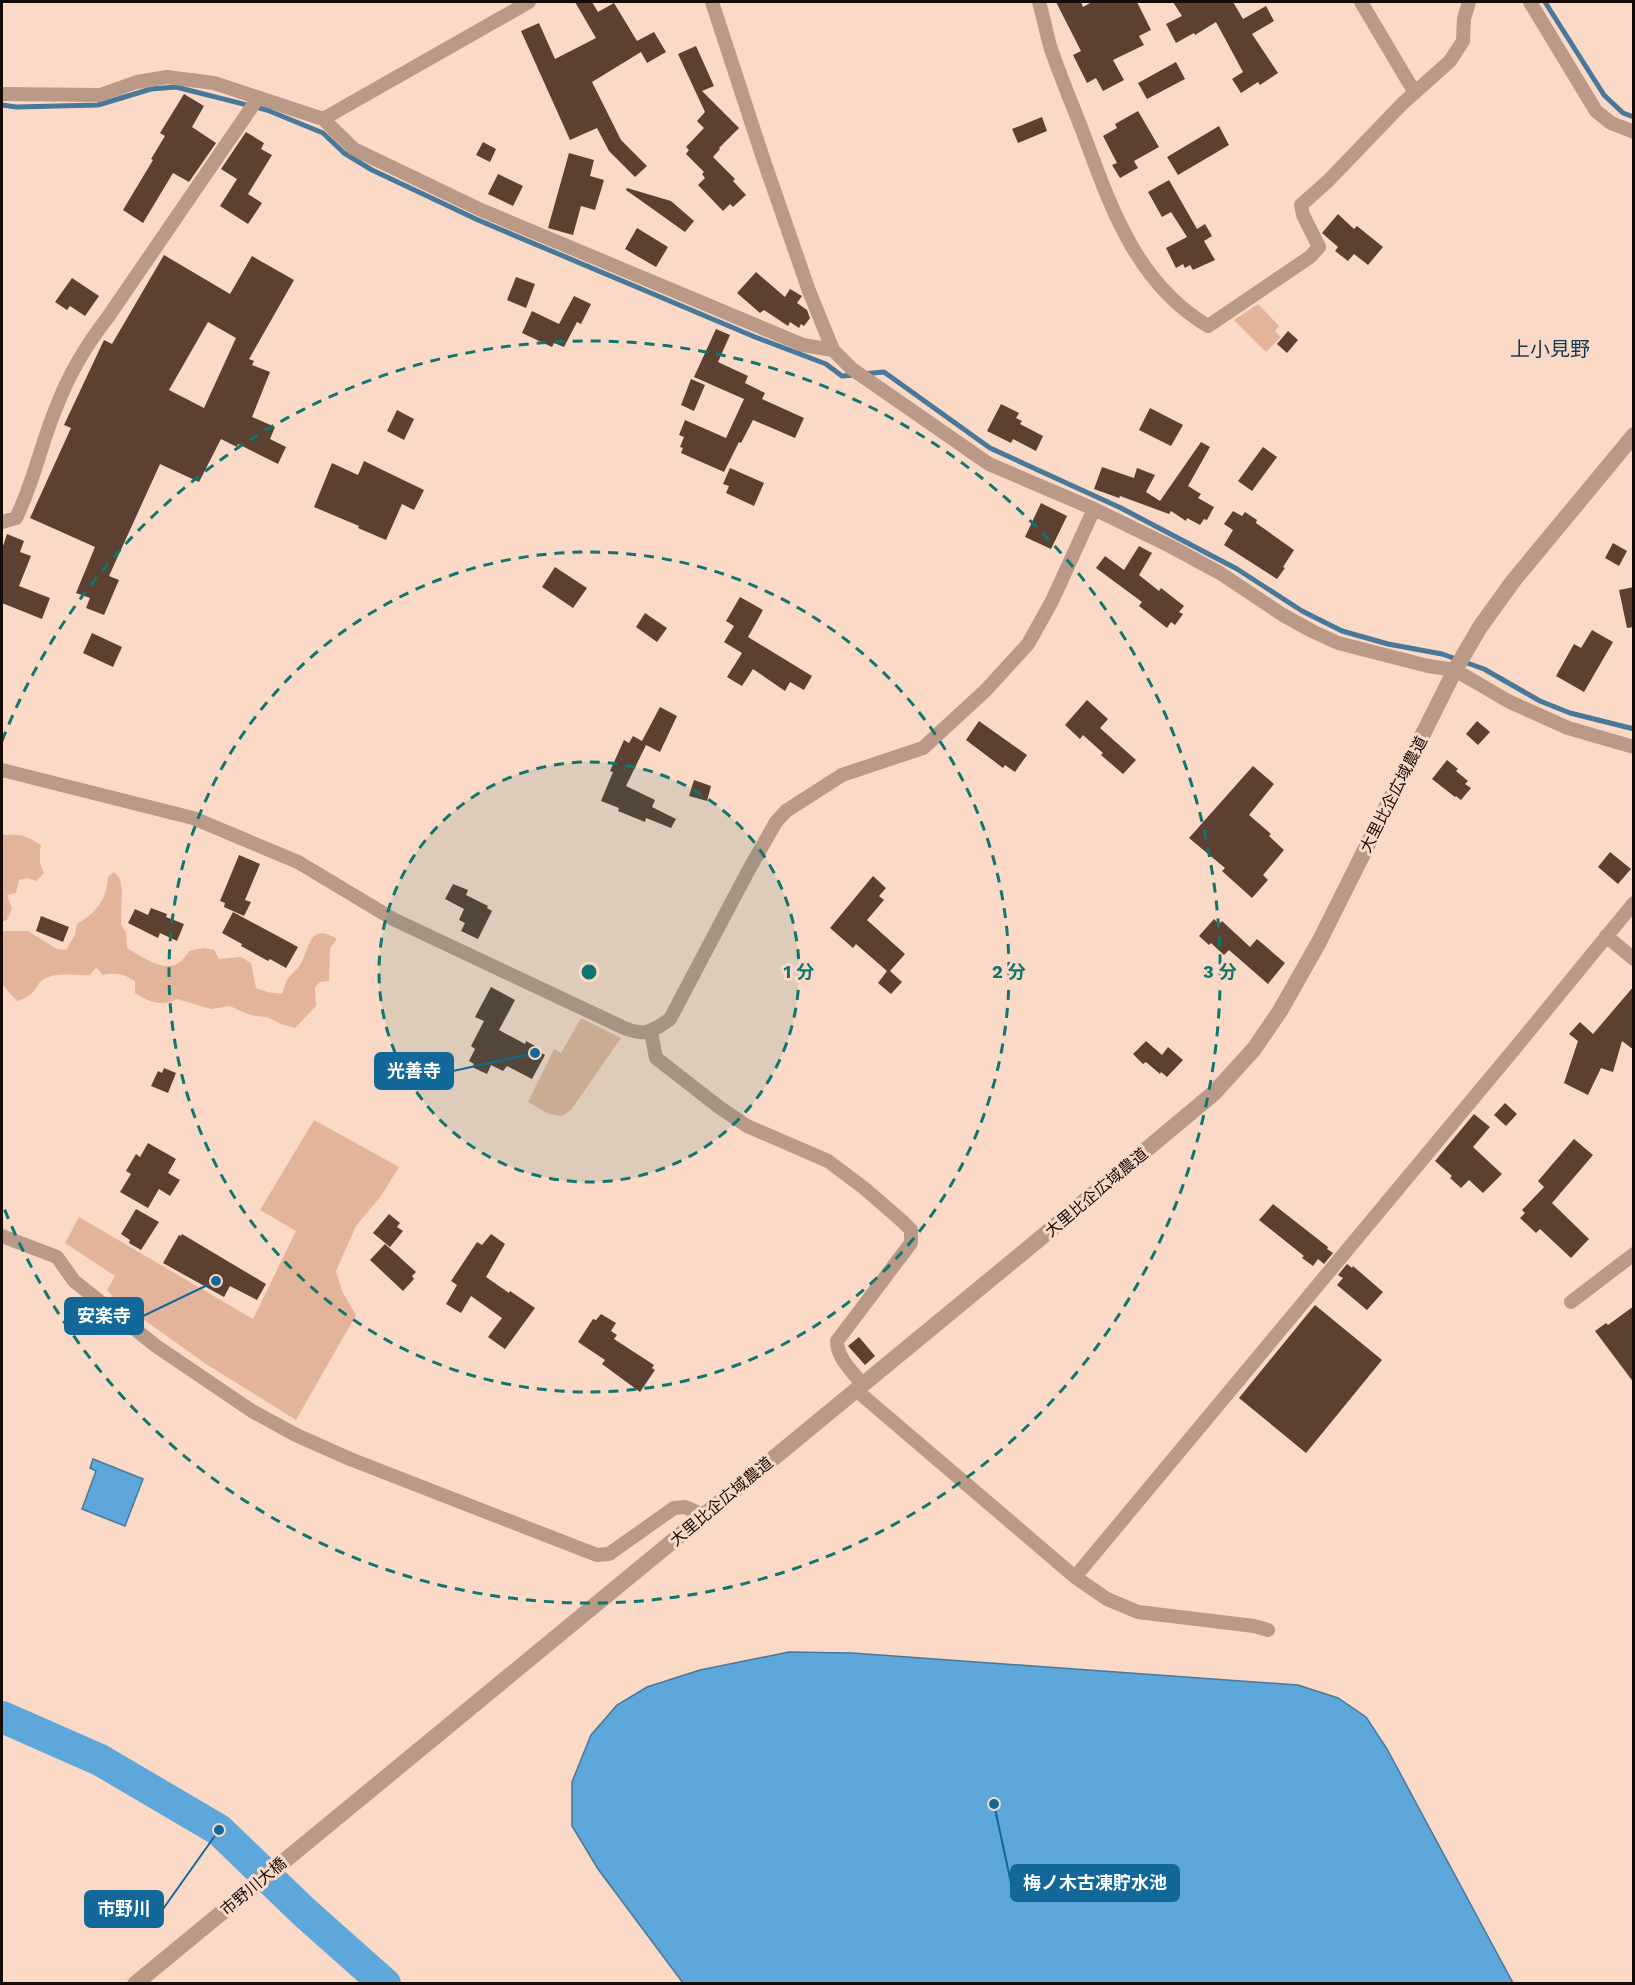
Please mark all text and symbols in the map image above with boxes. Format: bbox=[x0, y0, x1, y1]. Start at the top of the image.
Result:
district label: 上小見野 bbox=[1510, 337, 1590, 361]
street label: 大里比企広域農道 bbox=[1356, 733, 1431, 856]
text: 1 分 bbox=[784, 961, 814, 982]
text: 2 分 bbox=[992, 961, 1026, 982]
text: 3 分 bbox=[1203, 961, 1237, 982]
centre of rings bbox=[579, 962, 599, 982]
callout: 光善寺 bbox=[375, 1053, 453, 1089]
text: 光善寺 bbox=[387, 1060, 441, 1081]
street label: 大里比企広域農道 bbox=[1041, 1144, 1151, 1241]
callout: 安楽寺 bbox=[65, 1298, 143, 1334]
text: 安楽寺 bbox=[77, 1305, 131, 1326]
street label: 大里比企広域農道 bbox=[666, 1453, 776, 1550]
street label: 市野川大橋 bbox=[217, 1853, 290, 1919]
callout: 梅ノ木古凍貯水池 bbox=[1011, 1865, 1179, 1901]
text: 梅ノ木古凍貯水池 bbox=[1023, 1872, 1167, 1893]
callout: 市野川 bbox=[85, 1891, 163, 1927]
text: 市野川 bbox=[97, 1898, 151, 1919]

